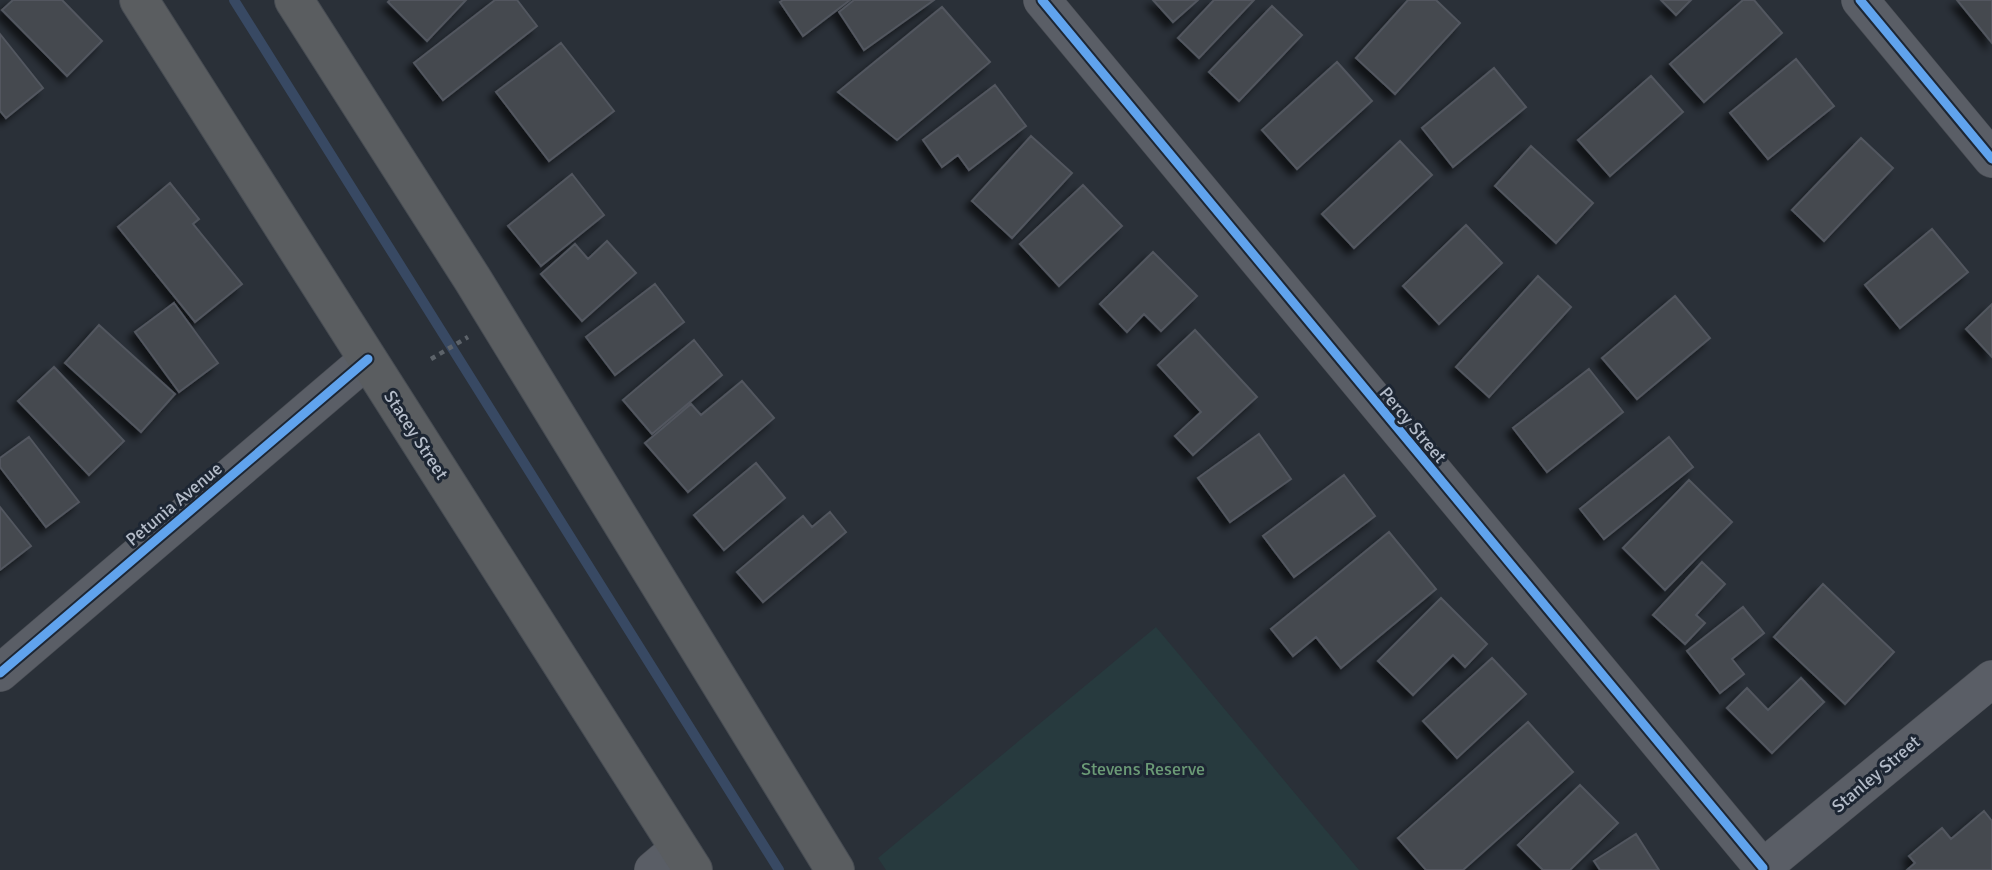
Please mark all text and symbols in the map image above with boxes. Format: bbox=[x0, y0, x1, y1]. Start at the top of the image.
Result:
street label: Percy Street bbox=[1375, 382, 1451, 468]
street label: Stacey Street bbox=[379, 386, 453, 484]
street label: Petunia Avenue bbox=[121, 457, 227, 551]
street label: Stanley Street bbox=[1827, 731, 1925, 817]
park label: Stevens Reserve bbox=[1081, 758, 1205, 780]

